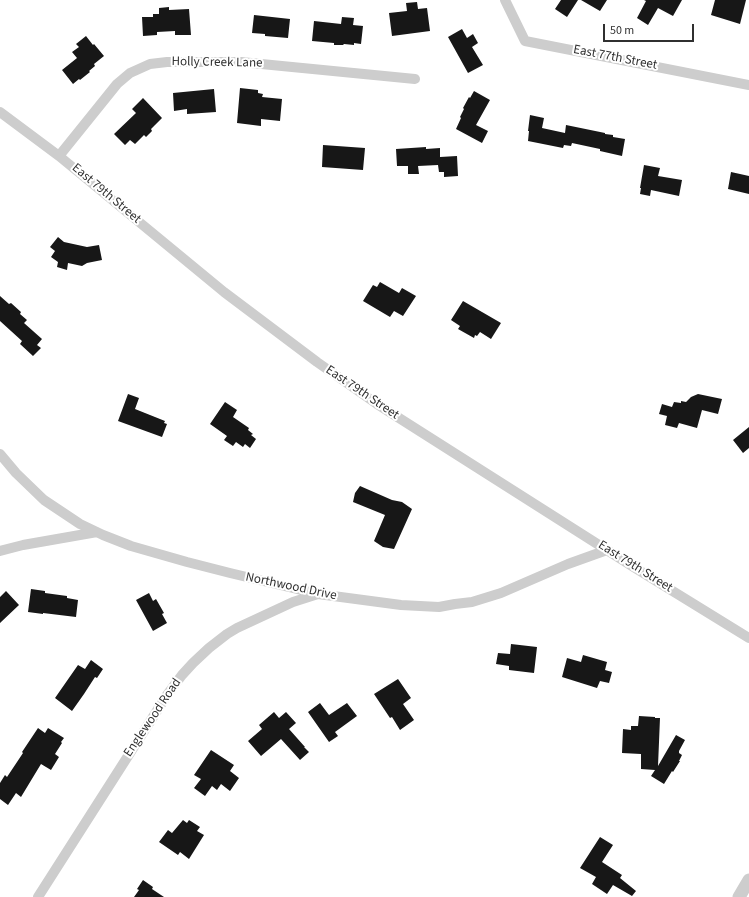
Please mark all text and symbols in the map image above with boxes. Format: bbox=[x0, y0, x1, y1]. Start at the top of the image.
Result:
scale bar bbox=[605, 16, 696, 42]
text: 50 m bbox=[610, 22, 634, 39]
street label: East 77th Street bbox=[572, 42, 658, 74]
street label: Holly Creek Lane bbox=[171, 54, 263, 72]
street label: East 79th Street bbox=[68, 161, 144, 227]
street label: East 79th Street bbox=[322, 363, 402, 423]
street label: East 79th Street bbox=[595, 538, 675, 596]
street label: Northwood Drive bbox=[244, 570, 338, 604]
street label: Englewood Road bbox=[121, 676, 185, 760]

